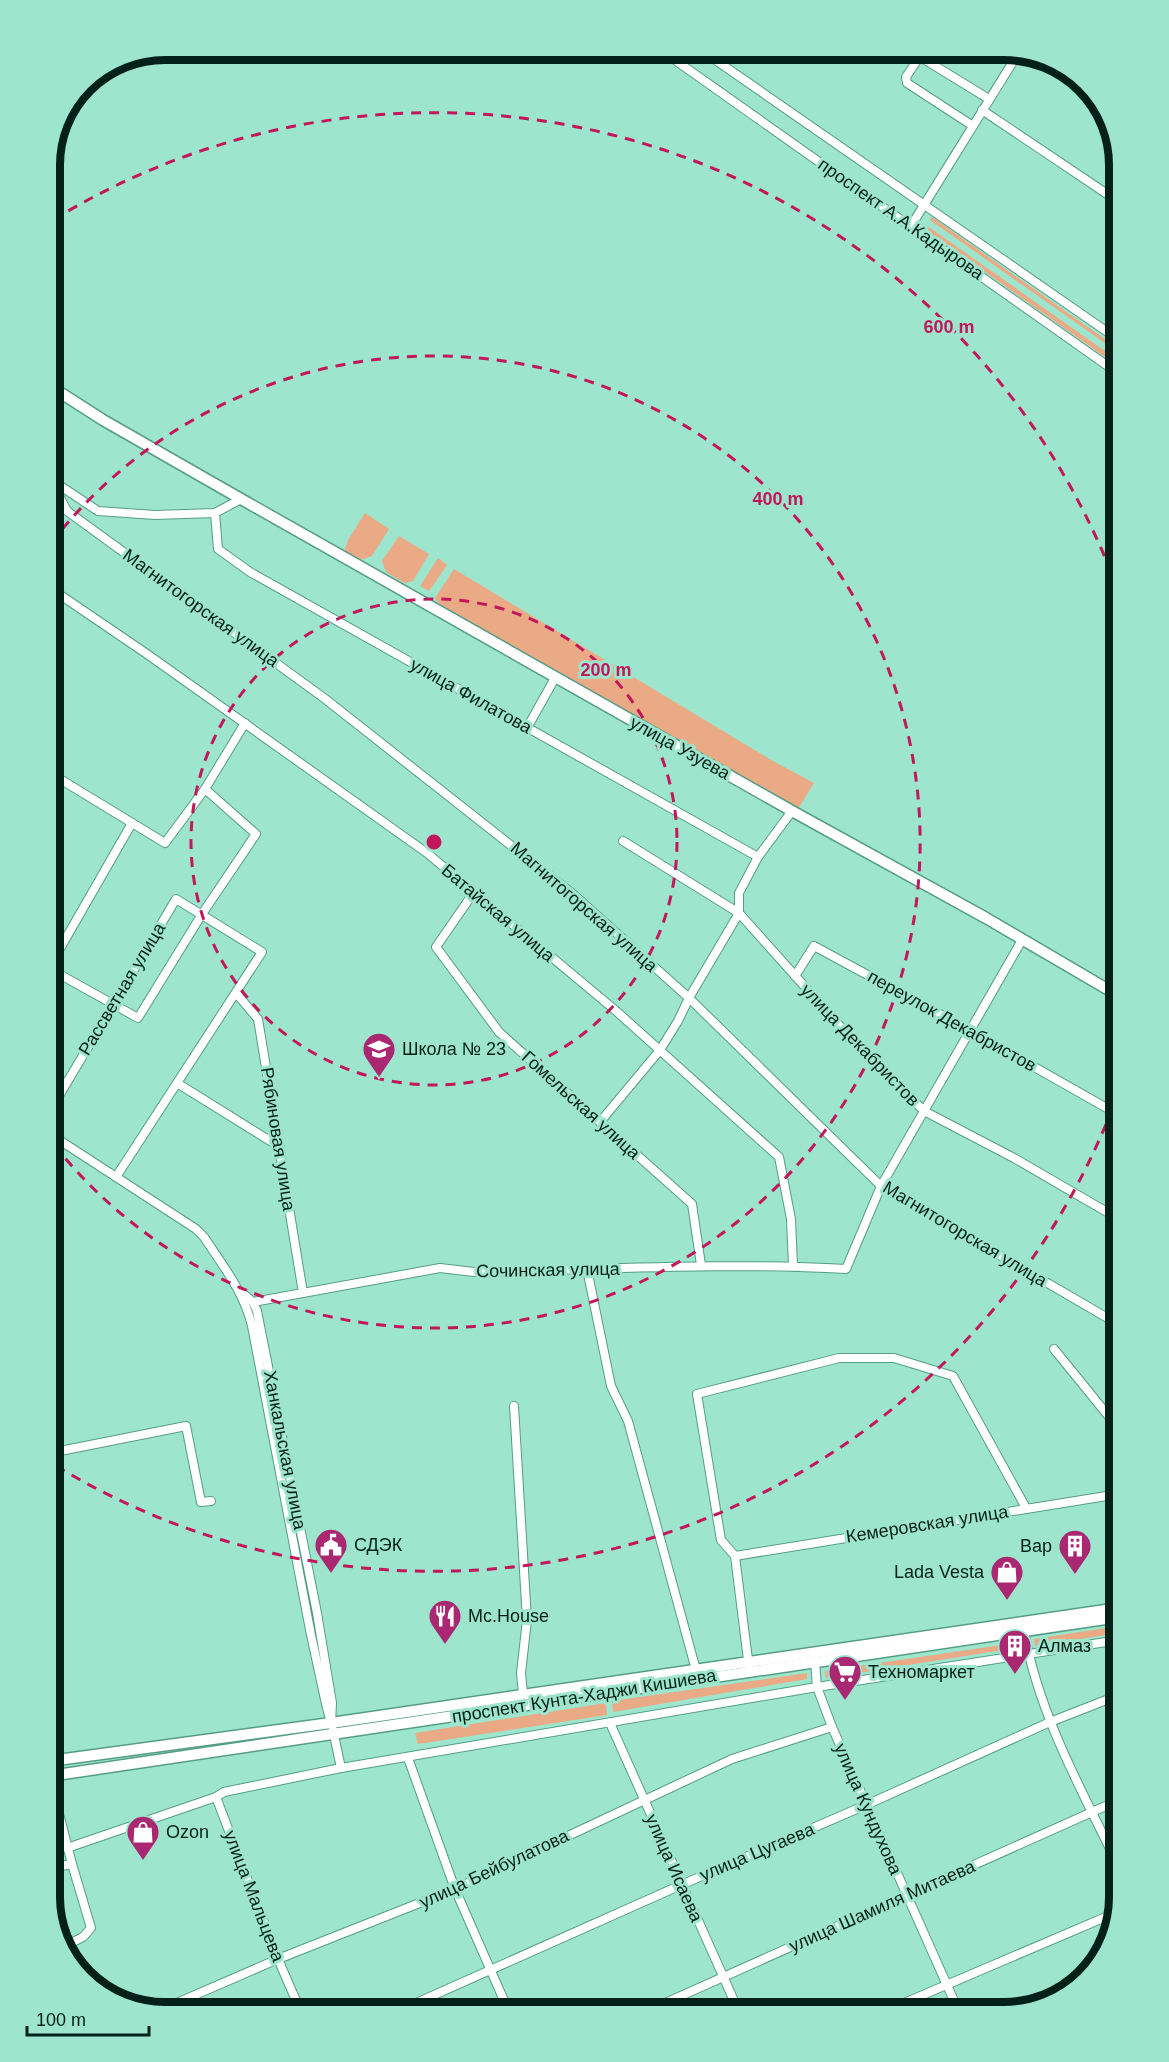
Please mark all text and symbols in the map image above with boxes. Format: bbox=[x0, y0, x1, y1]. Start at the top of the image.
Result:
street label: проспект А.А.Кадырова bbox=[814, 154, 988, 284]
text: 600 m bbox=[923, 317, 975, 337]
text: 400 m bbox=[752, 489, 804, 509]
street label: Магнитогорская улица bbox=[119, 545, 284, 672]
street label: улица Филатова bbox=[407, 654, 536, 738]
text: 200 m bbox=[580, 660, 632, 680]
street label: улица Узуева bbox=[627, 712, 734, 784]
centre of rings bbox=[424, 832, 444, 852]
street label: Магнитогорская улица bbox=[507, 838, 662, 977]
street label: Батайская улица bbox=[438, 860, 559, 967]
street label: Рассветная улица bbox=[75, 918, 170, 1059]
street label: переулок Декабристов bbox=[864, 966, 1040, 1076]
street label: улица Декабристов bbox=[797, 980, 923, 1110]
school or university icon: Школа № 23 bbox=[361, 1031, 397, 1078]
place label: Школа № 23 bbox=[402, 1039, 506, 1059]
street label: Гомельская улица bbox=[518, 1047, 645, 1164]
street label: Рябиновая улица bbox=[257, 1066, 299, 1213]
street label: Магнитогорская улица bbox=[879, 1177, 1051, 1291]
street label: Сочинская улица bbox=[476, 1259, 621, 1281]
street label: Ханкальская улица bbox=[260, 1369, 310, 1532]
street label: Кемеровская улица bbox=[845, 1501, 1010, 1547]
public building icon: СДЭК bbox=[313, 1527, 349, 1574]
building icon: Вар bbox=[1057, 1528, 1093, 1575]
place label: СДЭК bbox=[354, 1535, 403, 1555]
place label: Вар bbox=[1020, 1536, 1052, 1556]
shop icon: Lada Vesta bbox=[989, 1554, 1025, 1601]
place label: Lada Vesta bbox=[894, 1562, 985, 1582]
restaurant icon: Mc.House bbox=[427, 1598, 463, 1645]
place label: Mc.House bbox=[468, 1606, 549, 1626]
building icon: Алмаз bbox=[997, 1628, 1033, 1675]
place label: Алмаз bbox=[1038, 1636, 1091, 1656]
supermarket icon: Техномаркет bbox=[827, 1654, 863, 1701]
place label: Техномаркет bbox=[868, 1662, 975, 1682]
street label: проспект Кунта-Хаджи Кишиева bbox=[450, 1665, 719, 1727]
street label: улица Кундухова bbox=[830, 1740, 906, 1879]
street label: улица Исаева bbox=[641, 1811, 707, 1926]
shop icon: Ozon bbox=[125, 1814, 161, 1861]
street label: улица Цугаева bbox=[697, 1819, 818, 1885]
place label: Ozon bbox=[166, 1822, 209, 1842]
street label: улица Бейбулатова bbox=[416, 1825, 573, 1912]
street label: улица Мальцева bbox=[220, 1828, 289, 1965]
street label: улица Шамиля Митаева bbox=[786, 1856, 979, 1956]
scale bar bbox=[27, 1999, 148, 2037]
text: 100 m bbox=[36, 2010, 86, 2030]

